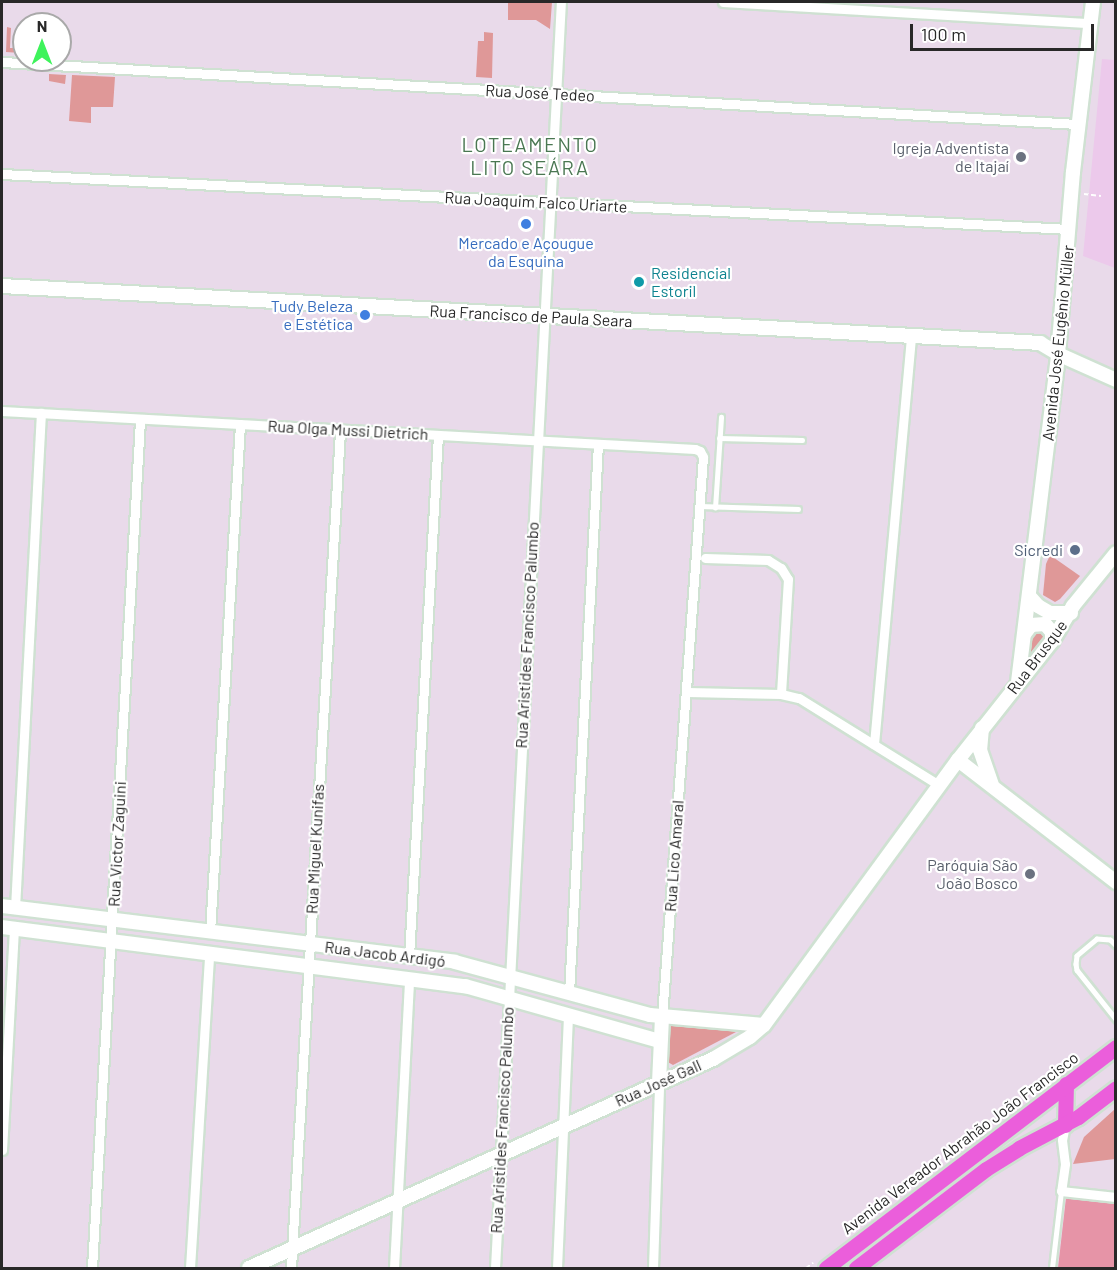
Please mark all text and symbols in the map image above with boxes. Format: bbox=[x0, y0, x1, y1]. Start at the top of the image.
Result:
north arrow bbox=[12, 12, 72, 72]
scale bar bbox=[913, 12, 1098, 50]
text: N bbox=[37, 16, 47, 35]
text: 100 m bbox=[921, 23, 966, 45]
street label: Rua José Tedeo bbox=[485, 81, 595, 105]
district label: LOTEAMENTO LITO SEÁRA bbox=[462, 132, 598, 179]
place label: Igreja Adventista de Itajaí bbox=[892, 138, 1009, 176]
marker: Igreja Adventista de Itajaí bbox=[1014, 150, 1028, 164]
street label: Rua Joaquim Falco Uriarte bbox=[444, 188, 628, 216]
marker: Mercado e Açougue da Esquina bbox=[519, 217, 533, 231]
place label: Mercado e Açougue da Esquina bbox=[458, 233, 594, 271]
street label: Avenida José Eugênio Müller bbox=[1038, 244, 1078, 442]
place label: Residencial Estoril bbox=[651, 263, 731, 301]
marker: Residencial Estoril bbox=[632, 275, 646, 289]
place label: Tudy Beleza e Estética bbox=[271, 296, 353, 334]
street label: Rua Francisco de Paula Seara bbox=[429, 301, 633, 331]
marker: Tudy Beleza e Estética bbox=[358, 308, 372, 322]
street label: Rua Olga Mussi Dietrich bbox=[267, 416, 429, 444]
street label: Rua Aristides Francisco Palumbo bbox=[511, 521, 543, 749]
place label: Sicredi bbox=[1014, 540, 1063, 560]
marker: Sicredi bbox=[1068, 543, 1082, 557]
street label: Rua Brusque bbox=[1003, 616, 1071, 698]
street label: Rua Victor Zaguini bbox=[104, 781, 130, 907]
street label: Rua Miguel Kunifas bbox=[302, 784, 328, 914]
street label: Rua Lico Amaral bbox=[661, 800, 687, 912]
place label: Paróquia São João Bosco bbox=[927, 855, 1018, 893]
marker: Paróquia São João Bosco bbox=[1023, 867, 1037, 881]
street label: Rua Jacob Ardigó bbox=[324, 937, 446, 971]
street label: Rua Aristides Francisco Palumbo bbox=[486, 1006, 518, 1234]
street label: Avenida Vereador Abrahão João Francisco bbox=[838, 1048, 1082, 1238]
street label: Rua José Gall bbox=[612, 1055, 704, 1111]

